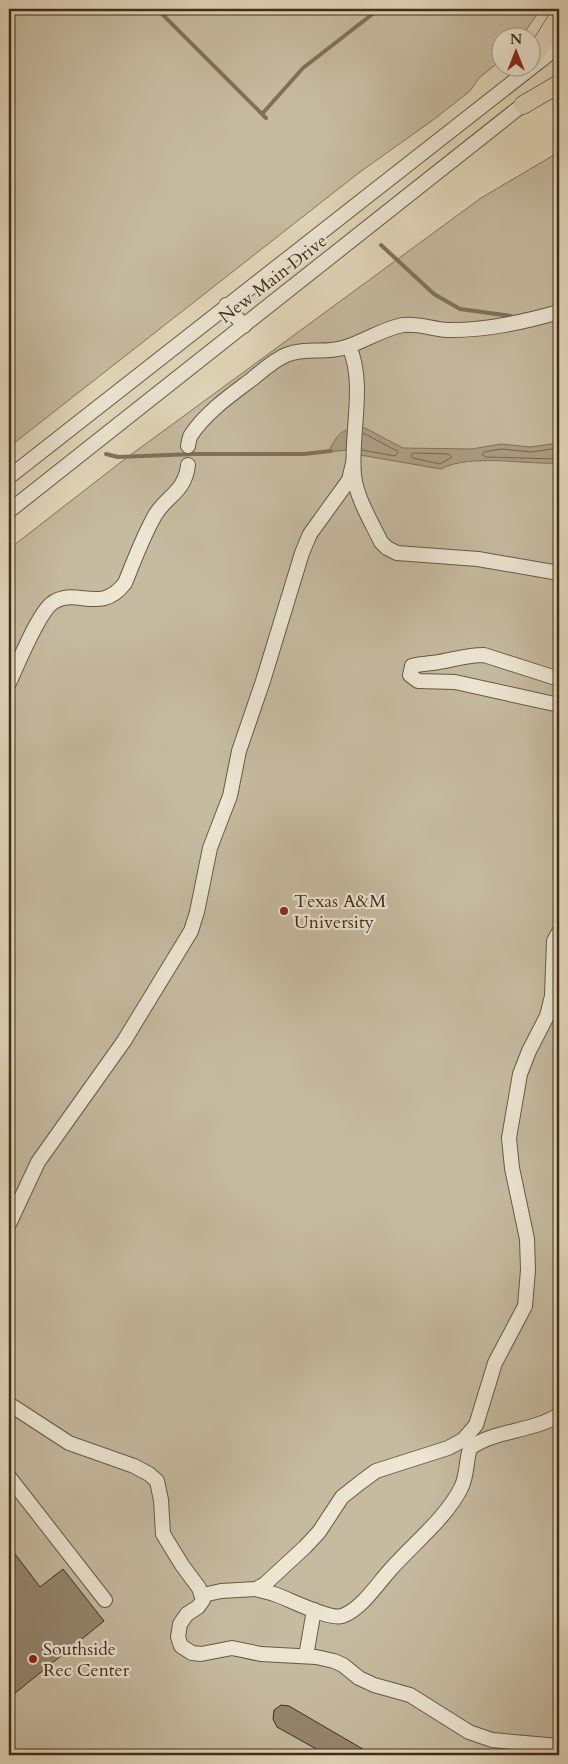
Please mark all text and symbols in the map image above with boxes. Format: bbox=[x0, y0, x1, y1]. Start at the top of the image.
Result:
north arrow bbox=[490, 28, 540, 78]
text: N bbox=[510, 30, 522, 49]
street label: New Main Drive bbox=[214, 229, 332, 329]
place label: Texas A&M University bbox=[294, 889, 386, 935]
marker: Texas A&M University bbox=[278, 905, 290, 917]
place label: Southside Rec Center bbox=[43, 1637, 130, 1683]
marker: Southside Rec Center bbox=[27, 1653, 39, 1665]

